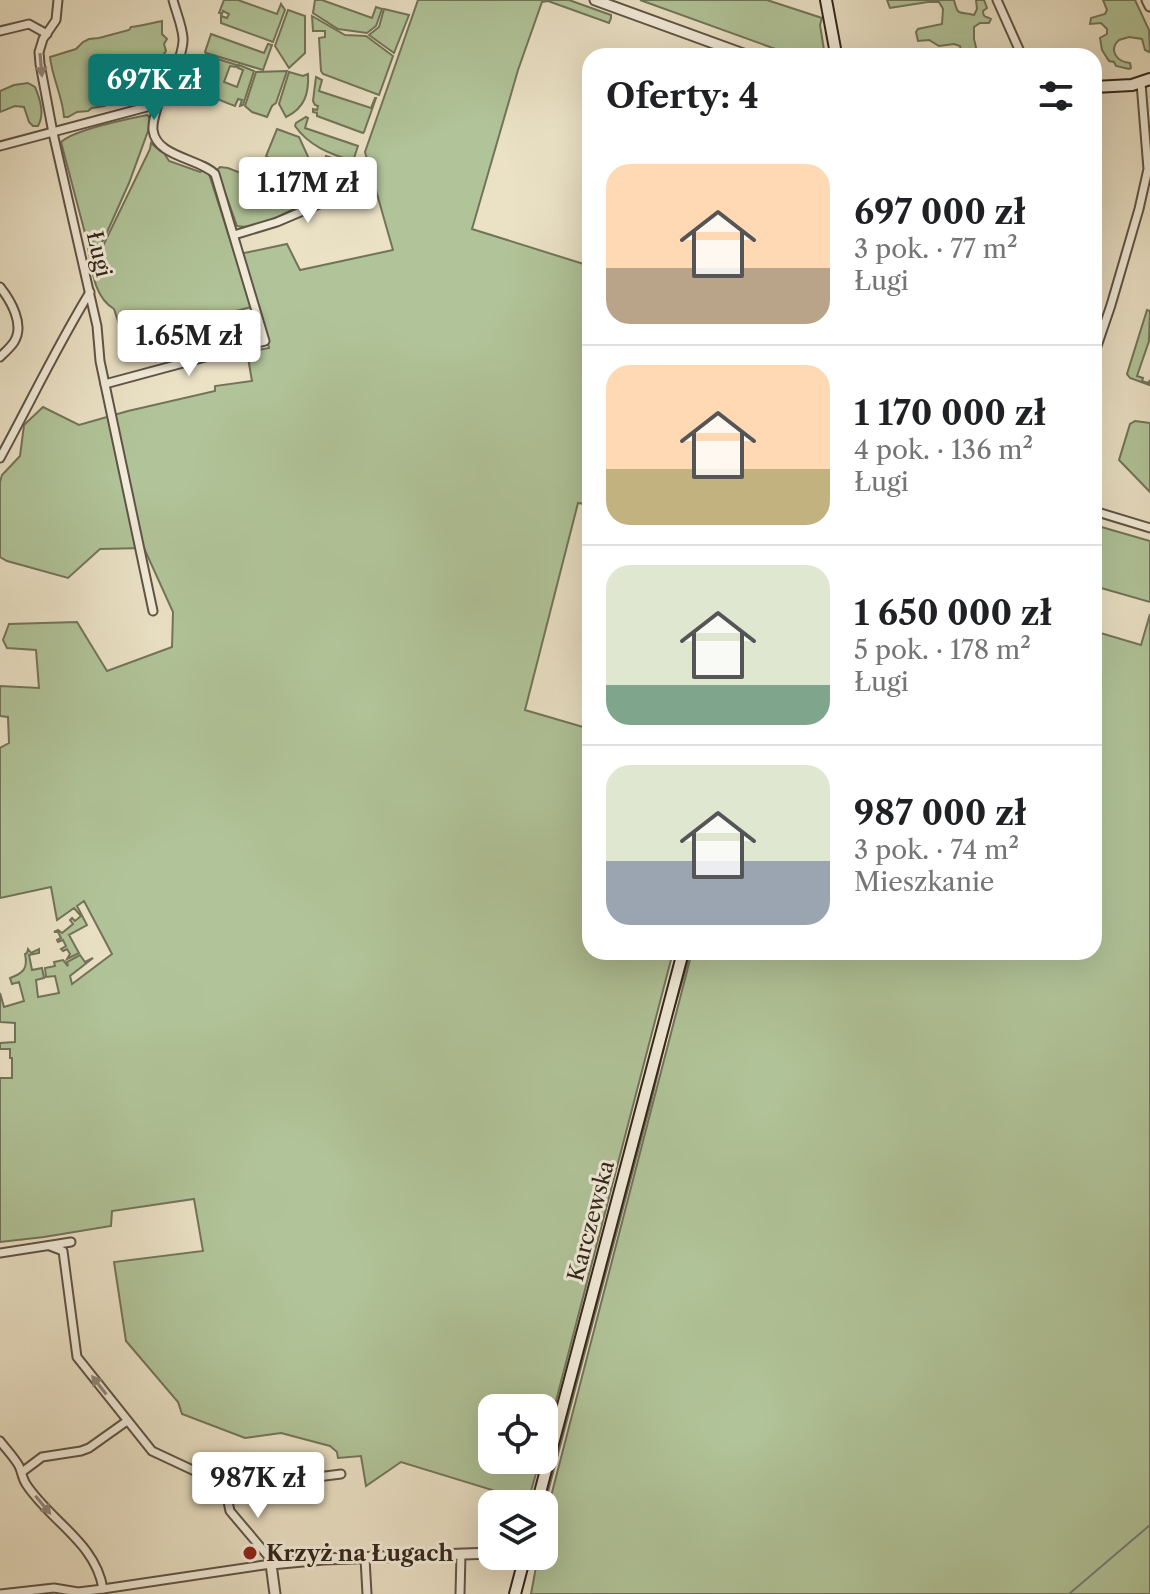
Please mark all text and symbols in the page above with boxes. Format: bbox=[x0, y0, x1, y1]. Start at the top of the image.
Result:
one-way arrow bbox=[34, 53, 47, 78]
pin: 697K zł bbox=[80, 54, 228, 122]
text: 697K zł bbox=[106, 64, 202, 96]
icon: filters bbox=[1034, 74, 1078, 118]
text: Oferty: 4 bbox=[606, 75, 759, 117]
pin: 1.17M zł bbox=[225, 157, 391, 225]
text: 1.17M zł bbox=[257, 167, 359, 199]
text: 697 000 zł bbox=[854, 191, 1026, 233]
icon: home bbox=[670, 196, 766, 292]
street label: Ługi bbox=[81, 228, 117, 280]
text: 3 pok. · 77 m² bbox=[854, 233, 1018, 265]
text: Ługi bbox=[854, 265, 909, 297]
pin: 1.65M zł bbox=[106, 310, 272, 378]
text: 1.65M zł bbox=[136, 320, 242, 352]
text: 1 170 000 zł bbox=[854, 392, 1046, 434]
icon: home bbox=[670, 397, 766, 493]
text: 4 pok. · 136 m² bbox=[854, 434, 1033, 466]
text: Ługi bbox=[854, 466, 909, 498]
text: 1 650 000 zł bbox=[854, 592, 1052, 634]
icon: home bbox=[670, 597, 766, 693]
text: 5 pok. · 178 m² bbox=[854, 634, 1031, 666]
text: Ługi bbox=[854, 666, 909, 698]
text: 987 000 zł bbox=[854, 792, 1026, 834]
icon: home bbox=[670, 797, 766, 893]
text: 3 pok. · 74 m² bbox=[854, 834, 1019, 866]
text: Mieszkanie bbox=[854, 866, 994, 898]
street label: Karczewska bbox=[562, 1157, 620, 1284]
one-way arrow bbox=[92, 1375, 108, 1396]
map controls bbox=[478, 1394, 558, 1570]
button: locate bbox=[478, 1394, 558, 1474]
pin: 987K zł bbox=[184, 1452, 332, 1520]
text: 987K zł bbox=[210, 1462, 306, 1494]
button: layers bbox=[478, 1490, 558, 1570]
one-way arrow bbox=[34, 1495, 51, 1515]
place label: Krzyż na Ługach bbox=[266, 1540, 454, 1567]
marker: Krzyż na Ługach bbox=[241, 1544, 259, 1562]

